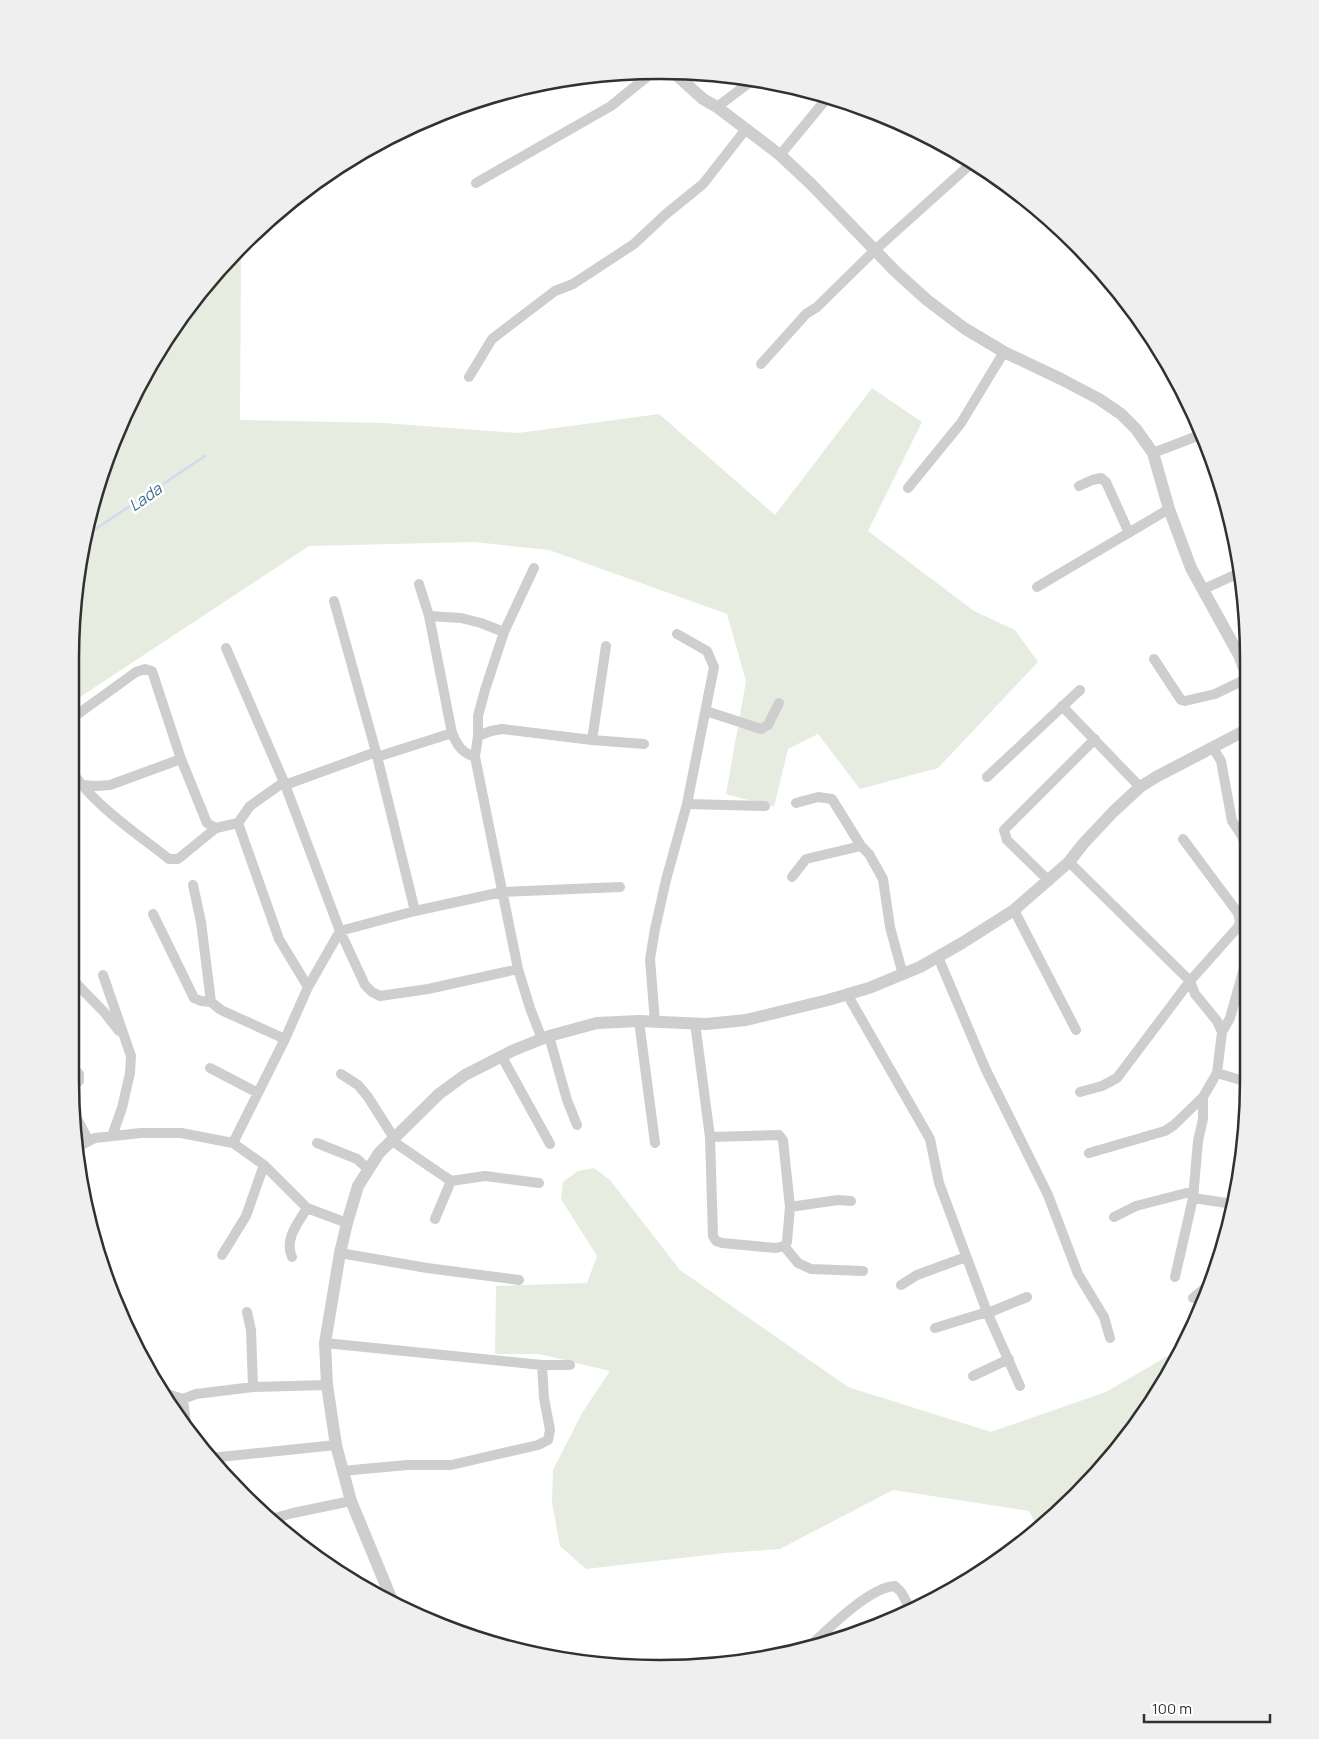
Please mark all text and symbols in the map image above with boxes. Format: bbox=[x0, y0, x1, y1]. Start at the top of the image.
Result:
water label: Lada bbox=[124, 477, 167, 516]
scale bar bbox=[1144, 1692, 1270, 1724]
text: 100 m bbox=[1152, 1698, 1192, 1719]

